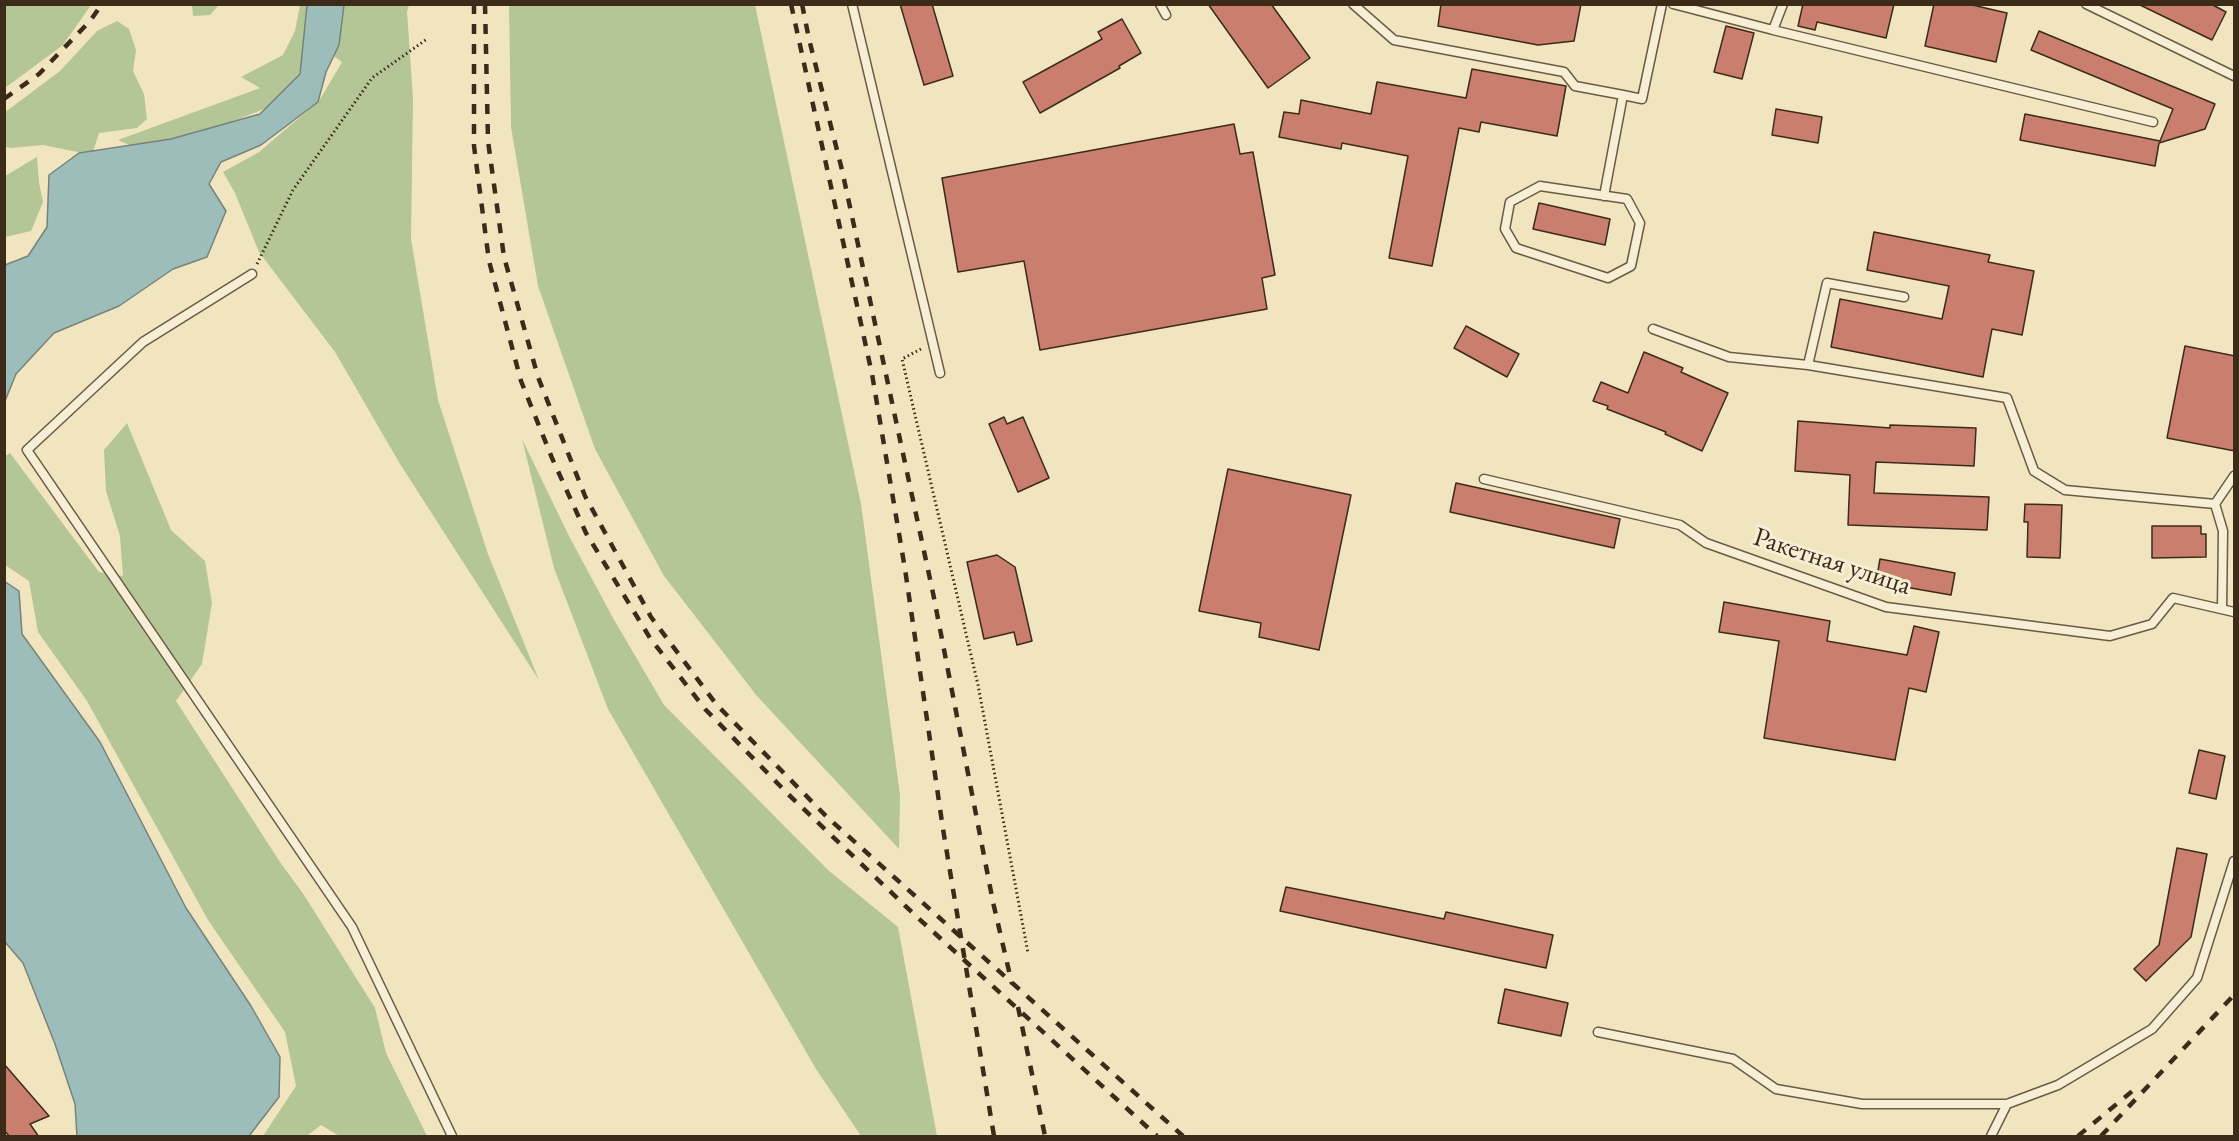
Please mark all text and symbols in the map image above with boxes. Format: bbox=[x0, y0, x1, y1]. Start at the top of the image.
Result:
street label: Ракетная улица bbox=[1749, 521, 1915, 603]

